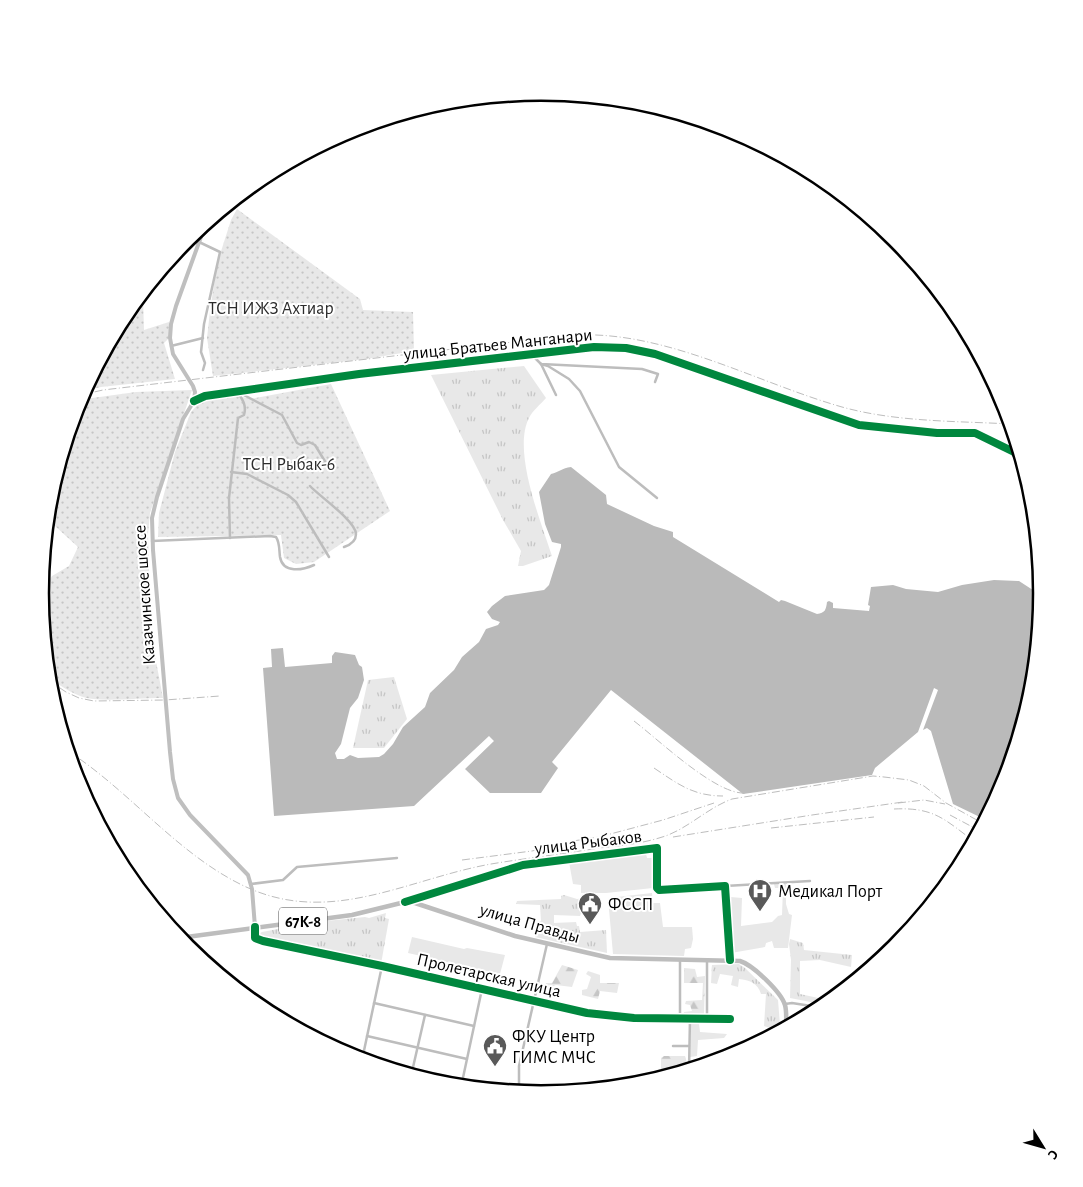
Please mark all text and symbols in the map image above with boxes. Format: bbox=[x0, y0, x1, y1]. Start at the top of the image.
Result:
park label: ТСН ИЖЗ Ахтиар bbox=[208, 300, 334, 318]
street label: улица Братьев Манганари bbox=[402, 326, 593, 364]
park label: ТСН Рыбак-6 bbox=[243, 455, 335, 474]
street label: Казачинское шоссе bbox=[131, 524, 159, 666]
street label: улица Рыбаков bbox=[532, 826, 643, 859]
hospital icon: Медикал Порт bbox=[747, 878, 773, 912]
place label: Медикал Порт bbox=[778, 883, 883, 901]
public building icon: ФССП bbox=[577, 891, 603, 925]
place label: ФССП bbox=[608, 896, 654, 914]
street label: улица Правды bbox=[477, 901, 582, 947]
road number: 67К-8 bbox=[279, 908, 327, 934]
street label: Пролетарская улица bbox=[415, 951, 563, 1001]
place label: ФКУ Центр ГИМС МЧС bbox=[512, 1028, 596, 1067]
public building icon: ФКУ Центр ГИМС МЧС bbox=[482, 1033, 508, 1067]
north arrow bbox=[1018, 1122, 1068, 1172]
text: С bbox=[1045, 1147, 1061, 1162]

